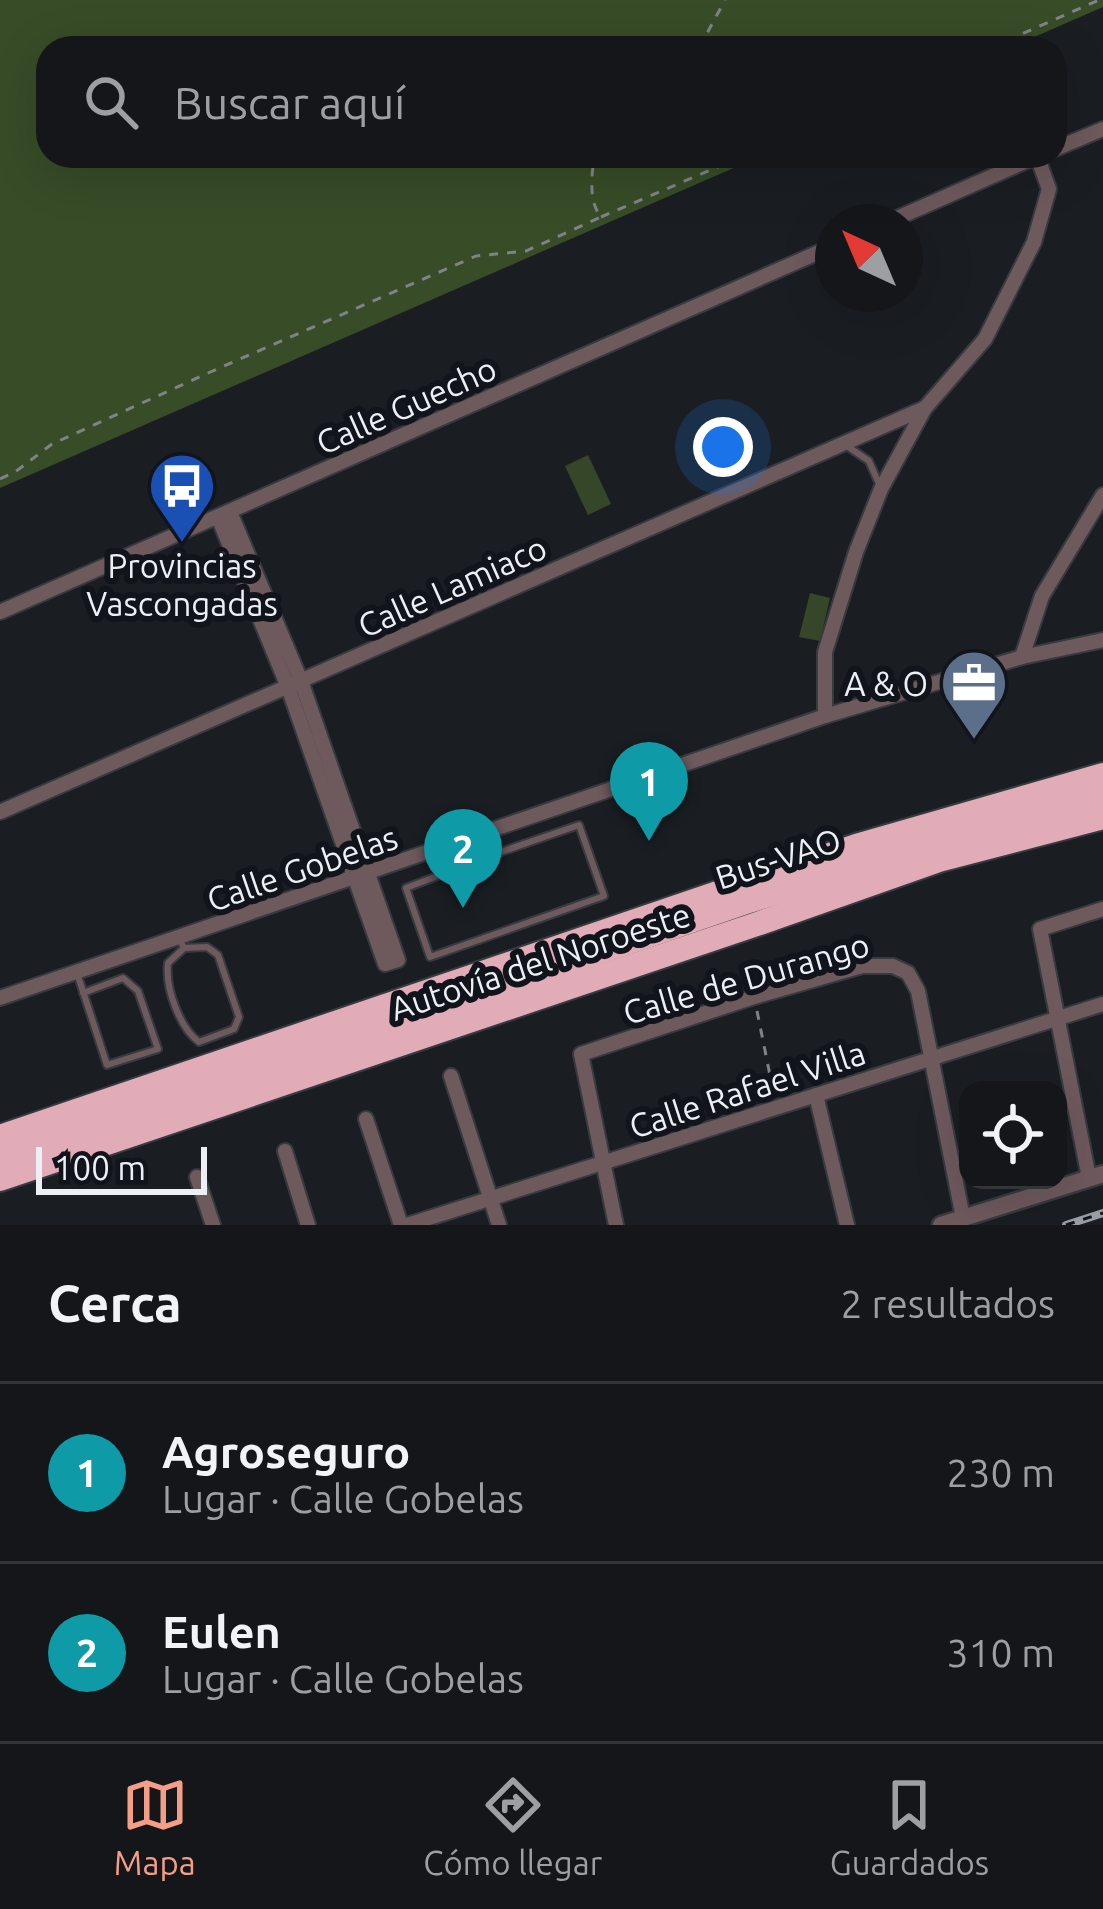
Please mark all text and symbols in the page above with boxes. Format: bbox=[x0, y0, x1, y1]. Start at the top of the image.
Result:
search box bbox=[36, 36, 1067, 168]
icon: search bbox=[78, 69, 144, 135]
text: Buscar aquí bbox=[174, 77, 405, 128]
north arrow bbox=[815, 204, 923, 312]
street label: Calle Guecho bbox=[310, 349, 502, 461]
your location bbox=[693, 417, 753, 477]
bus stop icon: Provincias Vascongadas bbox=[147, 451, 217, 545]
street label: Calle Lamiaco bbox=[352, 528, 552, 644]
place label: Provincias Vascongadas bbox=[86, 547, 278, 622]
office icon: A & O bbox=[939, 648, 1009, 742]
place label: A & O bbox=[844, 665, 928, 702]
pin: 1 bbox=[610, 742, 688, 841]
pin: 2 bbox=[424, 809, 502, 908]
street label: Calle Gobelas bbox=[202, 818, 402, 918]
street label: Bus-VAO bbox=[711, 820, 845, 896]
street label: Autovía del Noroeste bbox=[385, 895, 695, 1027]
street label: Calle de Durango bbox=[619, 925, 873, 1031]
street label: Calle Rafael Villa bbox=[624, 1033, 870, 1145]
map controls bbox=[959, 1081, 1067, 1189]
button: locate bbox=[959, 1081, 1067, 1189]
scale bar bbox=[36, 1141, 207, 1194]
text: 100 m bbox=[54, 1149, 146, 1186]
text: Cerca bbox=[48, 1274, 182, 1332]
text: 2 resultados bbox=[841, 1282, 1055, 1325]
text: Agroseguro bbox=[162, 1426, 410, 1477]
text: 1 bbox=[76, 1451, 98, 1494]
text: 230 m bbox=[946, 1451, 1055, 1494]
text: Lugar · Calle Gobelas bbox=[162, 1477, 524, 1520]
text: Eulen bbox=[162, 1606, 281, 1657]
text: 2 bbox=[76, 1631, 98, 1674]
text: 310 m bbox=[946, 1631, 1055, 1674]
text: Lugar · Calle Gobelas bbox=[162, 1657, 524, 1700]
tab: Mapa bbox=[114, 1772, 196, 1881]
tab: Cómo llegar bbox=[423, 1772, 602, 1881]
tab: Guardados bbox=[830, 1772, 989, 1881]

